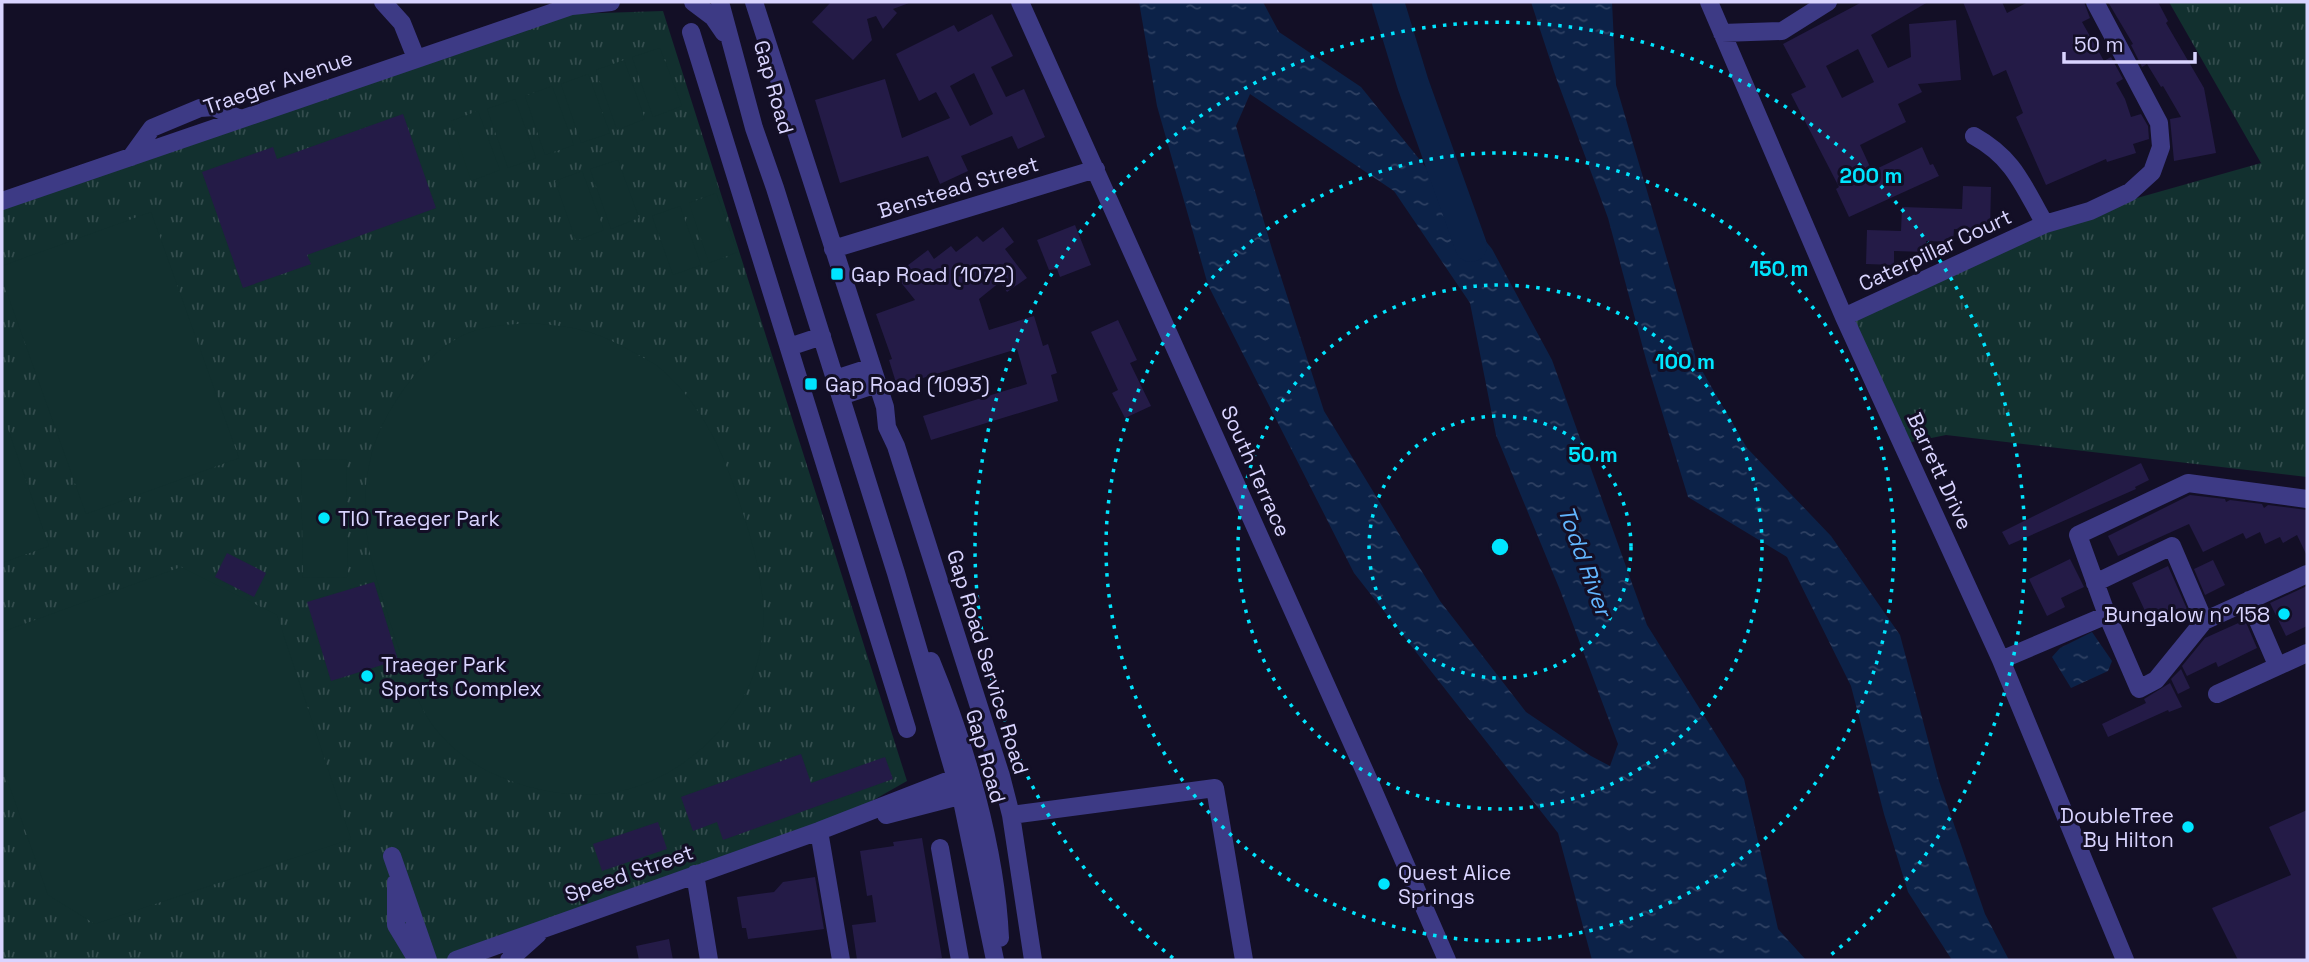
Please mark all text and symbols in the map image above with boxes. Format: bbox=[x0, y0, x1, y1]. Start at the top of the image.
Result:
scale bar bbox=[2064, 21, 2195, 65]
text: 50 m bbox=[2074, 31, 2124, 58]
street label: Gap Road bbox=[748, 37, 800, 137]
street label: Traeger Avenue bbox=[200, 44, 356, 120]
street label: Benstead Street bbox=[874, 150, 1042, 224]
text: 200 m bbox=[1840, 162, 1902, 189]
street label: Caterpillar Court bbox=[1854, 203, 2016, 297]
text: 150 m bbox=[1750, 255, 1808, 282]
place label: Gap Road (1072) bbox=[851, 261, 1014, 288]
marker: Gap Road (1072) bbox=[829, 266, 845, 282]
text: 100 m bbox=[1655, 348, 1715, 375]
place label: Gap Road (1093) bbox=[825, 371, 990, 398]
marker: Gap Road (1093) bbox=[803, 376, 819, 392]
street label: South Terrace bbox=[1215, 401, 1297, 541]
street label: Barrett Drive bbox=[1901, 408, 1979, 534]
text: 50 m bbox=[1568, 441, 1618, 468]
water label: Todd River bbox=[1551, 502, 1620, 623]
place label: TIO Traeger Park bbox=[338, 505, 500, 532]
marker: TIO Traeger Park bbox=[316, 510, 332, 526]
centre of rings bbox=[1488, 535, 1512, 559]
street label: Gap Road Service Road bbox=[942, 547, 1034, 777]
place label: Bungalow n° 158 bbox=[2104, 601, 2270, 628]
marker: Bungalow n° 158 bbox=[2276, 606, 2292, 622]
place label: Traeger Park Sports Complex bbox=[381, 651, 542, 702]
marker: Traeger Park Sports Complex bbox=[359, 668, 375, 684]
street label: Gap Road bbox=[961, 706, 1011, 806]
place label: DoubleTree By Hilton bbox=[2060, 802, 2174, 853]
marker: DoubleTree By Hilton bbox=[2180, 819, 2196, 835]
street label: Speed Street bbox=[561, 838, 697, 908]
place label: Quest Alice Springs bbox=[1398, 859, 1511, 910]
marker: Quest Alice Springs bbox=[1376, 876, 1392, 892]

